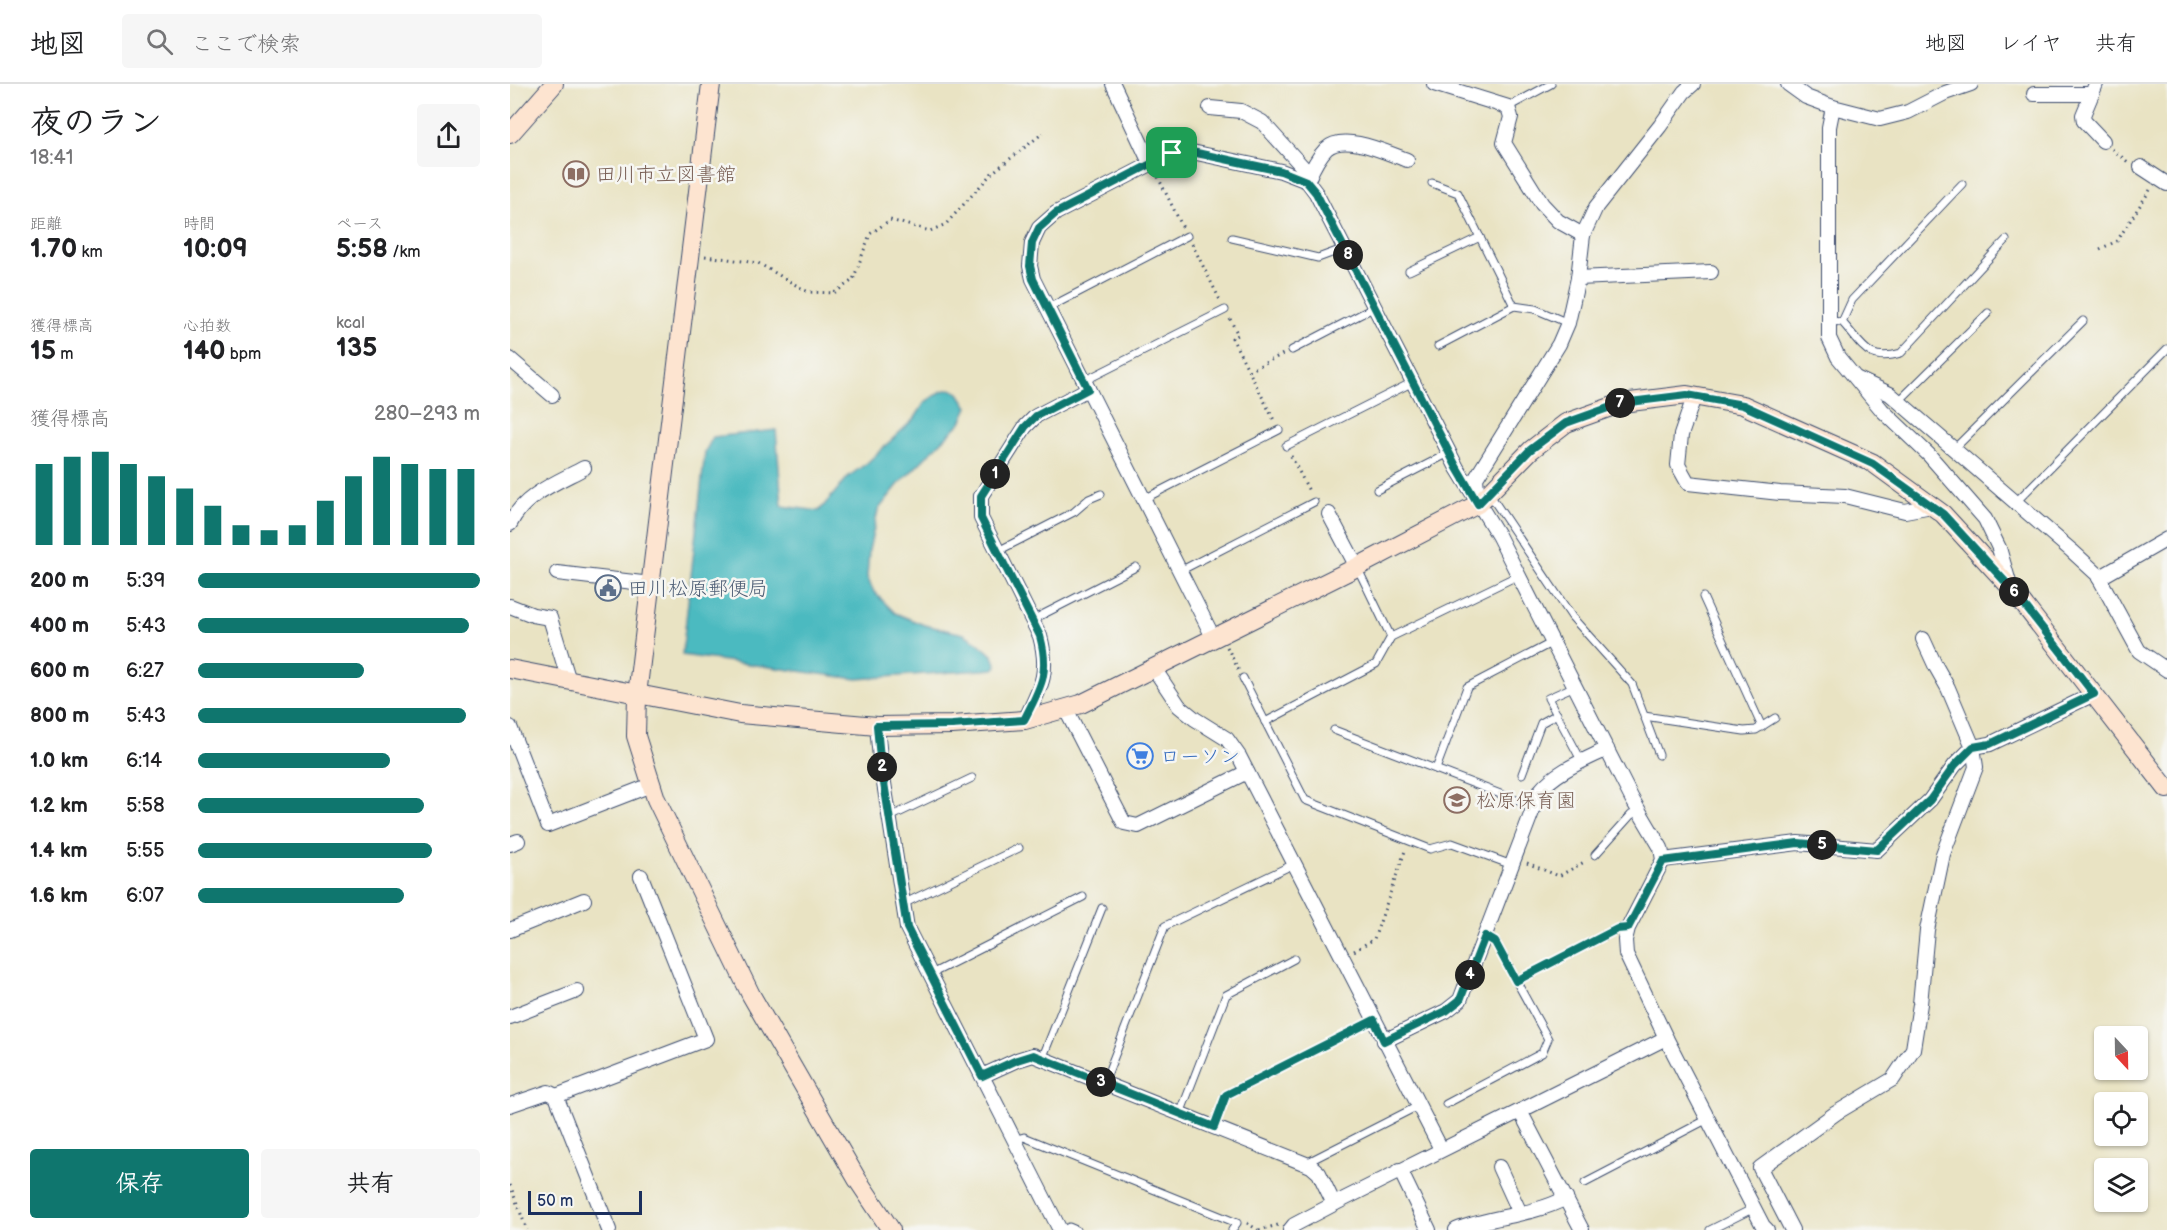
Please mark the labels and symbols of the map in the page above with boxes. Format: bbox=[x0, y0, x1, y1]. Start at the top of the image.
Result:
pin bbox=[1146, 127, 1197, 178]
library icon: 田川市立図書館 bbox=[561, 159, 591, 189]
place label: 田川市立図書館 bbox=[596, 163, 736, 187]
pin: 8 bbox=[1333, 240, 1363, 270]
pin: 7 bbox=[1605, 388, 1635, 418]
pin: 1 bbox=[980, 459, 1010, 489]
public building icon: 田川松原郵便局 bbox=[593, 573, 623, 603]
place label: 田川松原郵便局 bbox=[628, 577, 768, 601]
pin: 6 bbox=[1999, 577, 2029, 607]
supermarket icon: ローソン bbox=[1125, 741, 1155, 771]
place label: ローソン bbox=[1160, 745, 1240, 769]
pin: 2 bbox=[867, 752, 897, 782]
school or university icon: 松原保育園 bbox=[1442, 785, 1472, 815]
place label: 松原保育園 bbox=[1476, 789, 1576, 813]
pin: 5 bbox=[1807, 830, 1837, 860]
pin: 4 bbox=[1455, 960, 1485, 990]
north arrow bbox=[2094, 1026, 2148, 1080]
pin: 3 bbox=[1086, 1067, 1116, 1097]
scale bar bbox=[528, 1188, 642, 1216]

